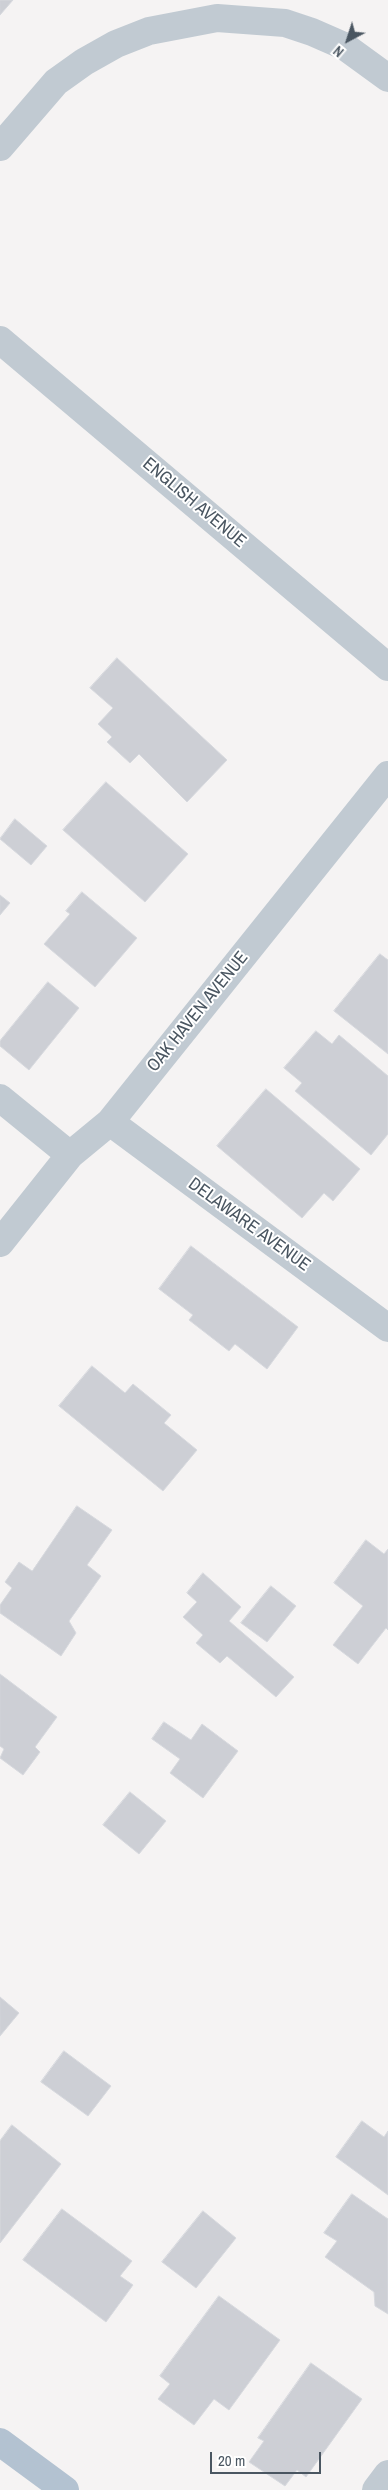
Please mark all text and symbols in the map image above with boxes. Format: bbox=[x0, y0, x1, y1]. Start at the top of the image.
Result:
north arrow bbox=[323, 15, 373, 65]
text: N bbox=[329, 42, 347, 61]
street label: ENGLISH AVENUE bbox=[138, 453, 250, 553]
street label: OAK HAVEN AVENUE bbox=[143, 947, 253, 1077]
street label: DELAWARE AVENUE bbox=[184, 1174, 314, 1276]
scale bar bbox=[213, 2442, 324, 2474]
text: 20 m bbox=[218, 2450, 245, 2471]

